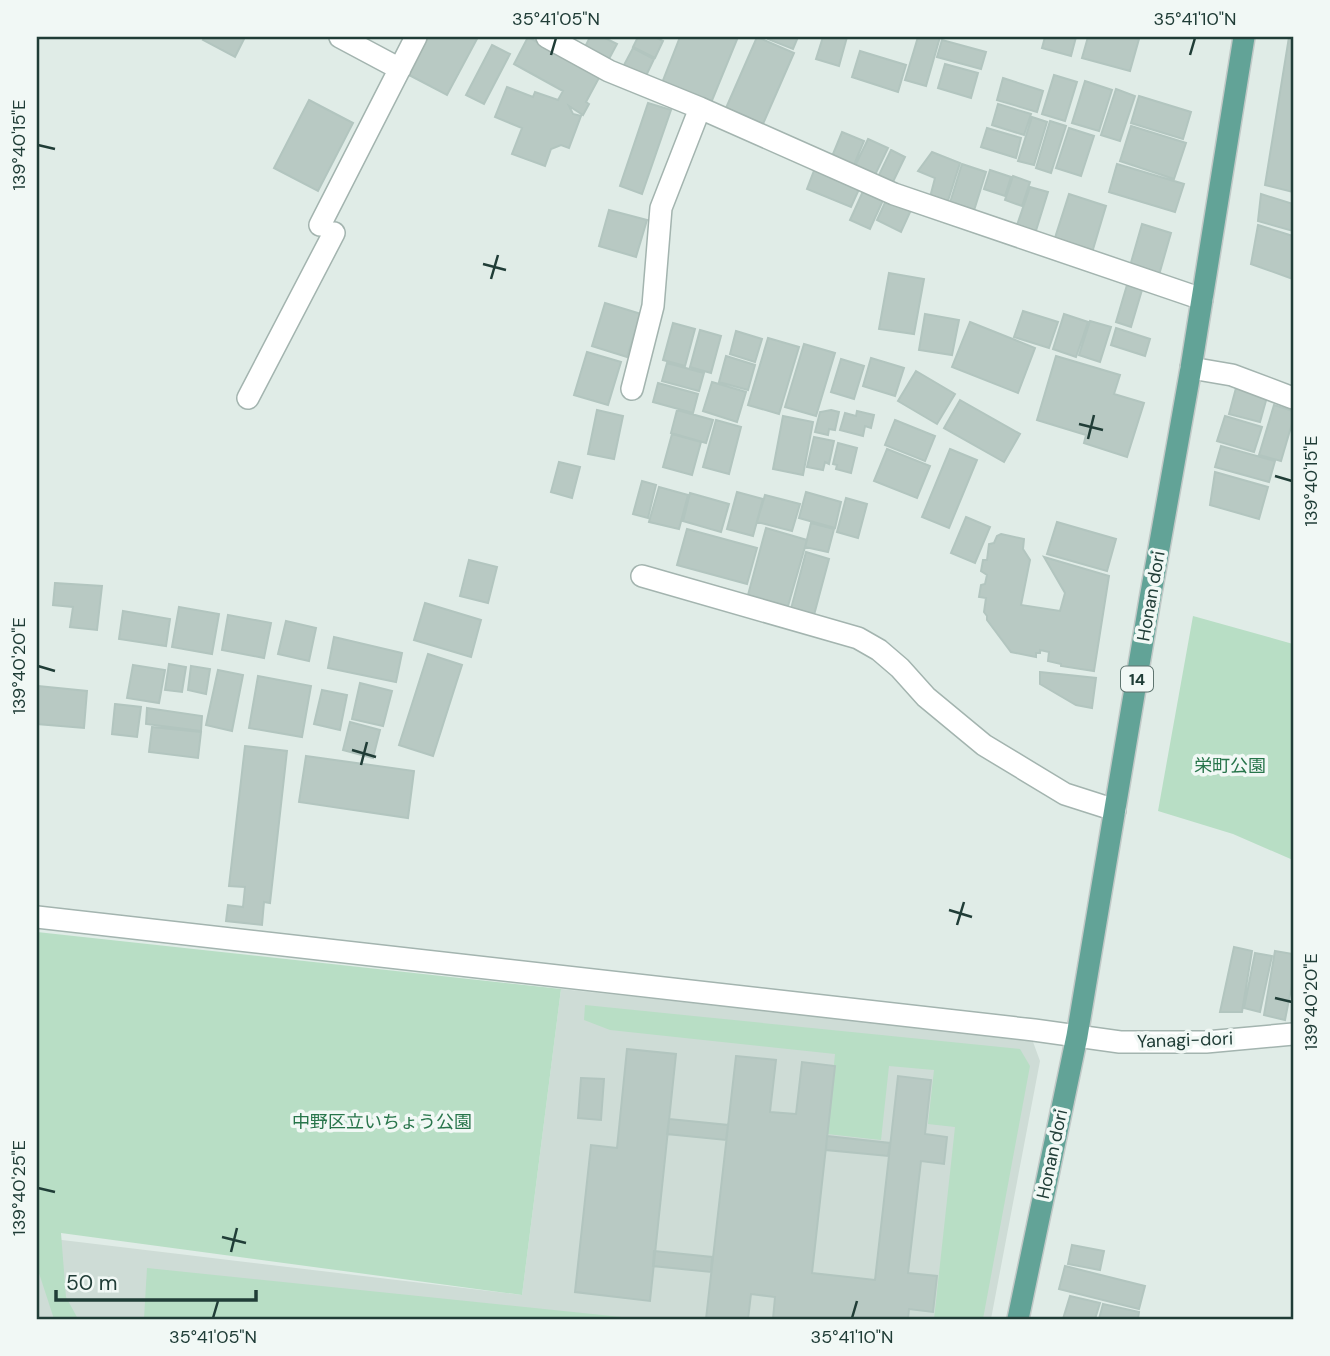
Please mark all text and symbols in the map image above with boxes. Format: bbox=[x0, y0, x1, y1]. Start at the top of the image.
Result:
text: 35°41'05"N bbox=[512, 7, 600, 31]
text: 35°41'10"N bbox=[1154, 7, 1236, 31]
text: 139°40'15"E bbox=[7, 99, 31, 191]
text: 139°40'15"E bbox=[1299, 435, 1323, 527]
street label: Honan dori bbox=[1131, 549, 1171, 643]
text: 139°40'20"E bbox=[7, 617, 31, 715]
road number: 14 bbox=[1121, 666, 1153, 692]
park label: 栄町公園 bbox=[1194, 754, 1266, 778]
text: 139°40'20"E bbox=[1299, 953, 1323, 1051]
street label: Yanagi-dori bbox=[1137, 1026, 1233, 1054]
street label: Honan dori bbox=[1031, 1107, 1073, 1201]
park label: 中野区立いちょう公園 bbox=[292, 1110, 472, 1134]
text: 139°40'25"E bbox=[7, 1140, 31, 1236]
scale bar bbox=[56, 1258, 256, 1302]
text: 50 m bbox=[66, 1269, 117, 1297]
text: 35°41'05"N bbox=[169, 1325, 257, 1349]
text: 35°41'10"N bbox=[811, 1325, 893, 1349]

